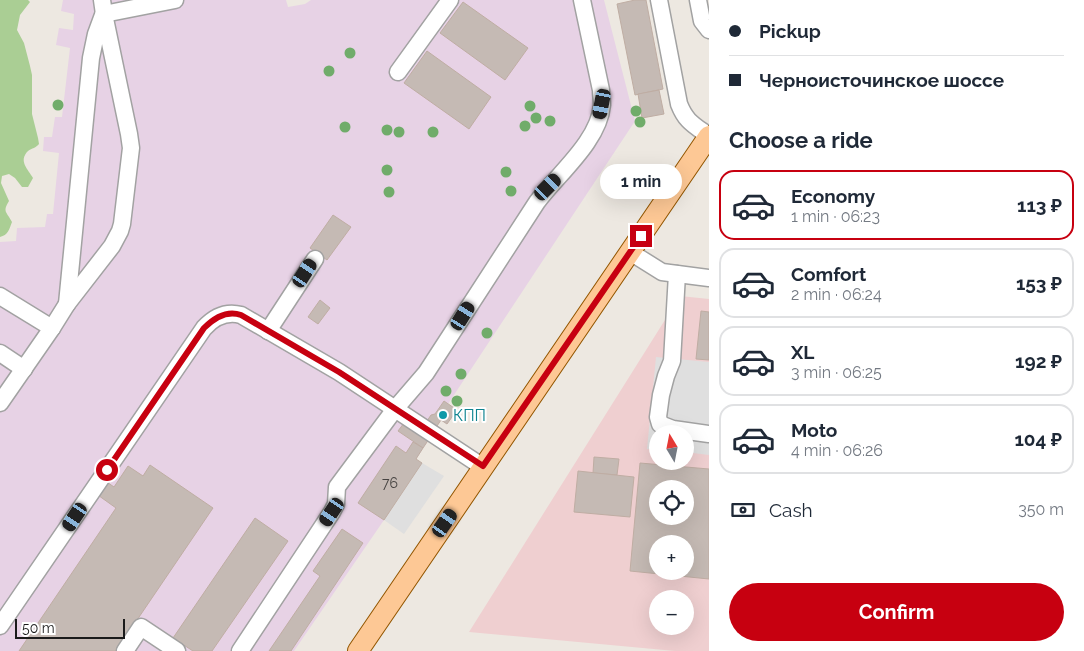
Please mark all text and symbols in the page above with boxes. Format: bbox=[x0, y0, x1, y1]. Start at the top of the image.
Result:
text: Pickup bbox=[759, 20, 821, 42]
text: Черноисточинское шоссе bbox=[759, 69, 1004, 91]
car bbox=[591, 88, 612, 120]
text: Choose a ride bbox=[729, 127, 873, 153]
callout: 1 min bbox=[600, 164, 682, 198]
car bbox=[532, 171, 563, 203]
text: 1 min bbox=[621, 172, 661, 191]
icon: car bbox=[731, 183, 776, 228]
text: Economy bbox=[791, 185, 875, 207]
text: 113 ₽ bbox=[1017, 194, 1062, 216]
text: 1 min · 06:23 bbox=[791, 207, 880, 226]
route end bbox=[630, 225, 652, 247]
car bbox=[290, 256, 319, 290]
icon: car bbox=[731, 261, 776, 306]
text: Comfort bbox=[791, 263, 866, 285]
text: 153 ₽ bbox=[1016, 272, 1062, 294]
text: 2 min · 06:24 bbox=[791, 285, 882, 304]
car bbox=[448, 299, 477, 333]
icon: car bbox=[731, 339, 776, 384]
text: XL bbox=[791, 341, 814, 363]
text: 192 ₽ bbox=[1015, 350, 1062, 372]
text: 3 min · 06:25 bbox=[791, 363, 882, 382]
place label: КПП bbox=[453, 406, 486, 425]
marker: КПП bbox=[437, 409, 449, 421]
icon: car bbox=[731, 417, 776, 462]
text: Moto bbox=[791, 419, 837, 441]
north arrow bbox=[649, 425, 694, 470]
map controls bbox=[649, 425, 694, 635]
text: 104 ₽ bbox=[1014, 428, 1062, 450]
text: 4 min · 06:26 bbox=[791, 441, 883, 460]
route start bbox=[96, 459, 118, 481]
house number: 76 bbox=[382, 475, 398, 491]
button: locate bbox=[649, 480, 694, 525]
car bbox=[317, 495, 346, 529]
icon: cash bbox=[729, 496, 757, 524]
text: Cash bbox=[769, 499, 813, 521]
car bbox=[60, 500, 89, 534]
text: 350 m bbox=[1018, 500, 1064, 519]
car bbox=[430, 506, 459, 540]
button: + bbox=[649, 535, 694, 580]
button: Confirm bbox=[729, 583, 1064, 641]
button: − bbox=[649, 590, 694, 635]
scale bar bbox=[15, 616, 125, 639]
text: 50 m bbox=[22, 620, 55, 636]

